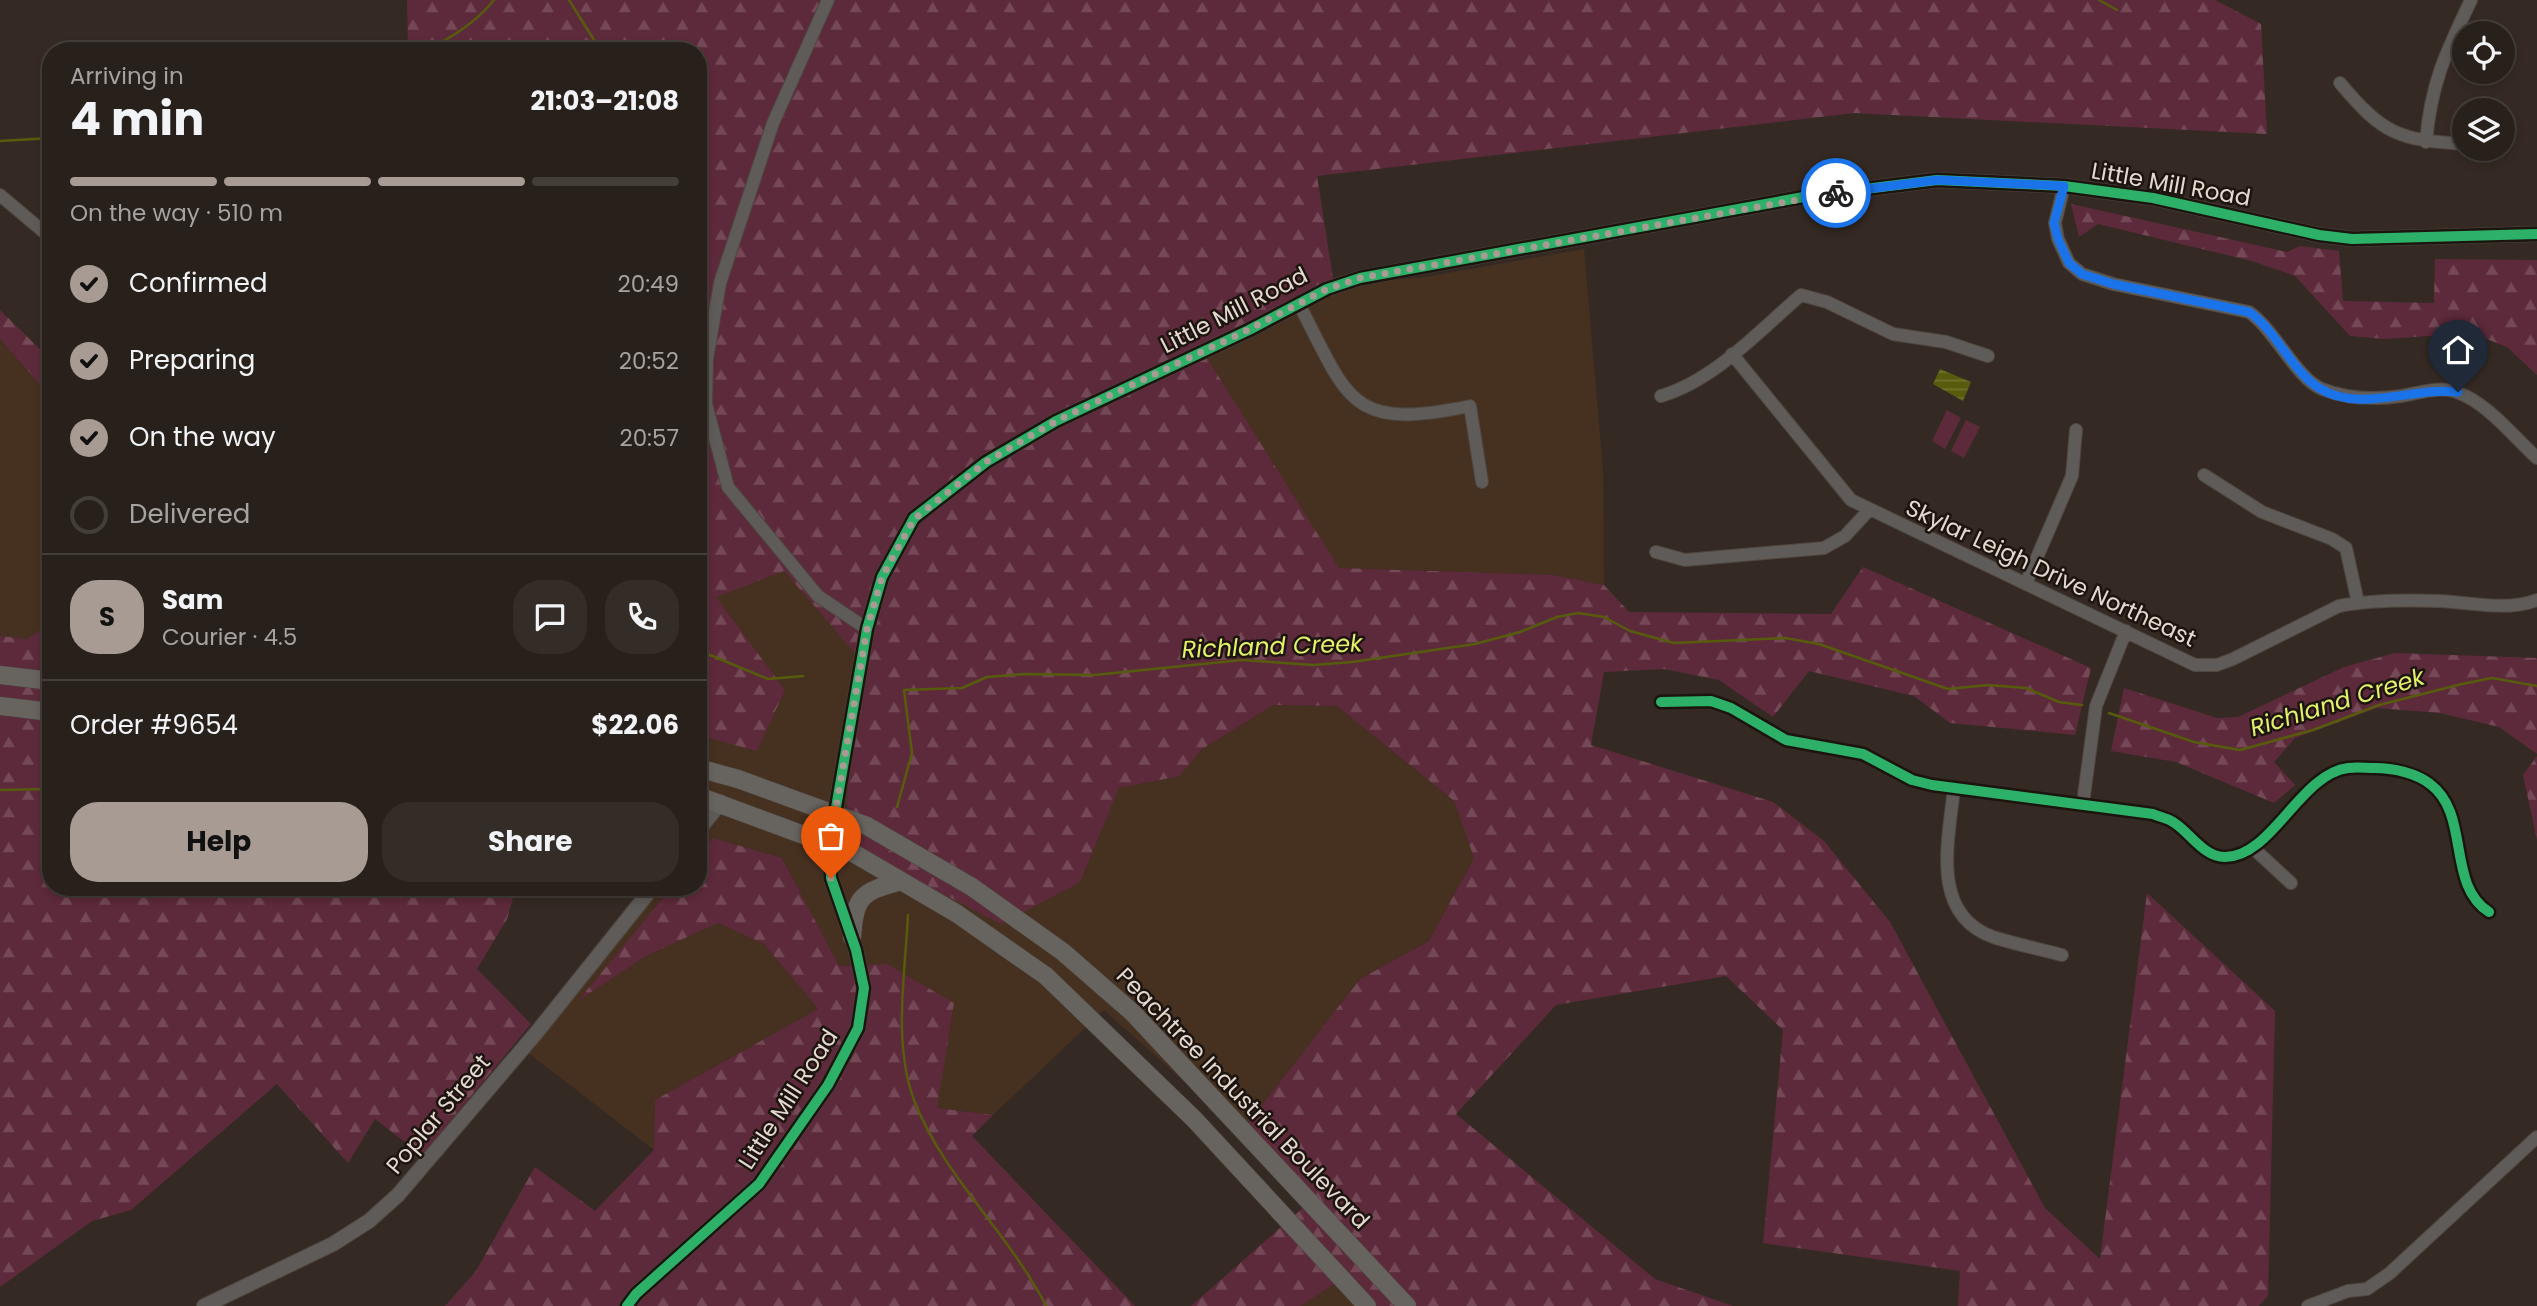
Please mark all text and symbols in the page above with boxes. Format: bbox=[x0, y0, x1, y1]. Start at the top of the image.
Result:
map controls bbox=[2452, 21, 2515, 161]
button: locate bbox=[2452, 21, 2515, 84]
text: Arriving in bbox=[70, 60, 184, 92]
text: 21:03–21:08 bbox=[530, 83, 679, 119]
text: 4 min bbox=[70, 87, 204, 151]
button: layers bbox=[2452, 98, 2515, 161]
street label: Little Mill Road bbox=[2089, 154, 2253, 214]
courier bbox=[1801, 158, 1871, 228]
icon: bike bbox=[1817, 174, 1855, 212]
text: On the way · 510 m bbox=[70, 197, 283, 229]
street label: Little Mill Road bbox=[1155, 259, 1313, 361]
icon: check bbox=[70, 265, 108, 303]
text: Confirmed bbox=[129, 265, 267, 301]
text: 20:49 bbox=[617, 268, 679, 300]
pin bbox=[2428, 320, 2488, 392]
icon: home bbox=[2439, 331, 2477, 369]
icon: check bbox=[70, 342, 108, 380]
text: Preparing bbox=[129, 342, 255, 378]
text: 20:52 bbox=[619, 345, 679, 377]
icon: check bbox=[70, 419, 108, 457]
text: On the way bbox=[129, 419, 276, 455]
text: 20:57 bbox=[619, 422, 679, 454]
street label: Skylar Leigh Drive Northeast bbox=[1901, 492, 2201, 654]
text: Delivered bbox=[129, 496, 250, 532]
button: chat bbox=[513, 580, 587, 654]
button: phone bbox=[605, 580, 679, 654]
text: Sam bbox=[162, 582, 223, 618]
text: S bbox=[99, 599, 115, 635]
text: Courier · 4.5 bbox=[162, 621, 297, 653]
water label: Richland Creek bbox=[1181, 626, 1365, 666]
water label: Richland Creek bbox=[2246, 659, 2430, 744]
text: Order #9654 bbox=[70, 707, 238, 743]
text: $22.06 bbox=[591, 707, 679, 743]
button: Help bbox=[70, 802, 368, 882]
button: Share bbox=[382, 802, 679, 882]
pin bbox=[801, 806, 861, 878]
icon: bag bbox=[812, 817, 850, 855]
street label: Peachtree Industrial Boulevard bbox=[1109, 960, 1377, 1236]
street label: Little Mill Road bbox=[731, 1023, 845, 1175]
street label: Poplar Street bbox=[379, 1047, 497, 1181]

